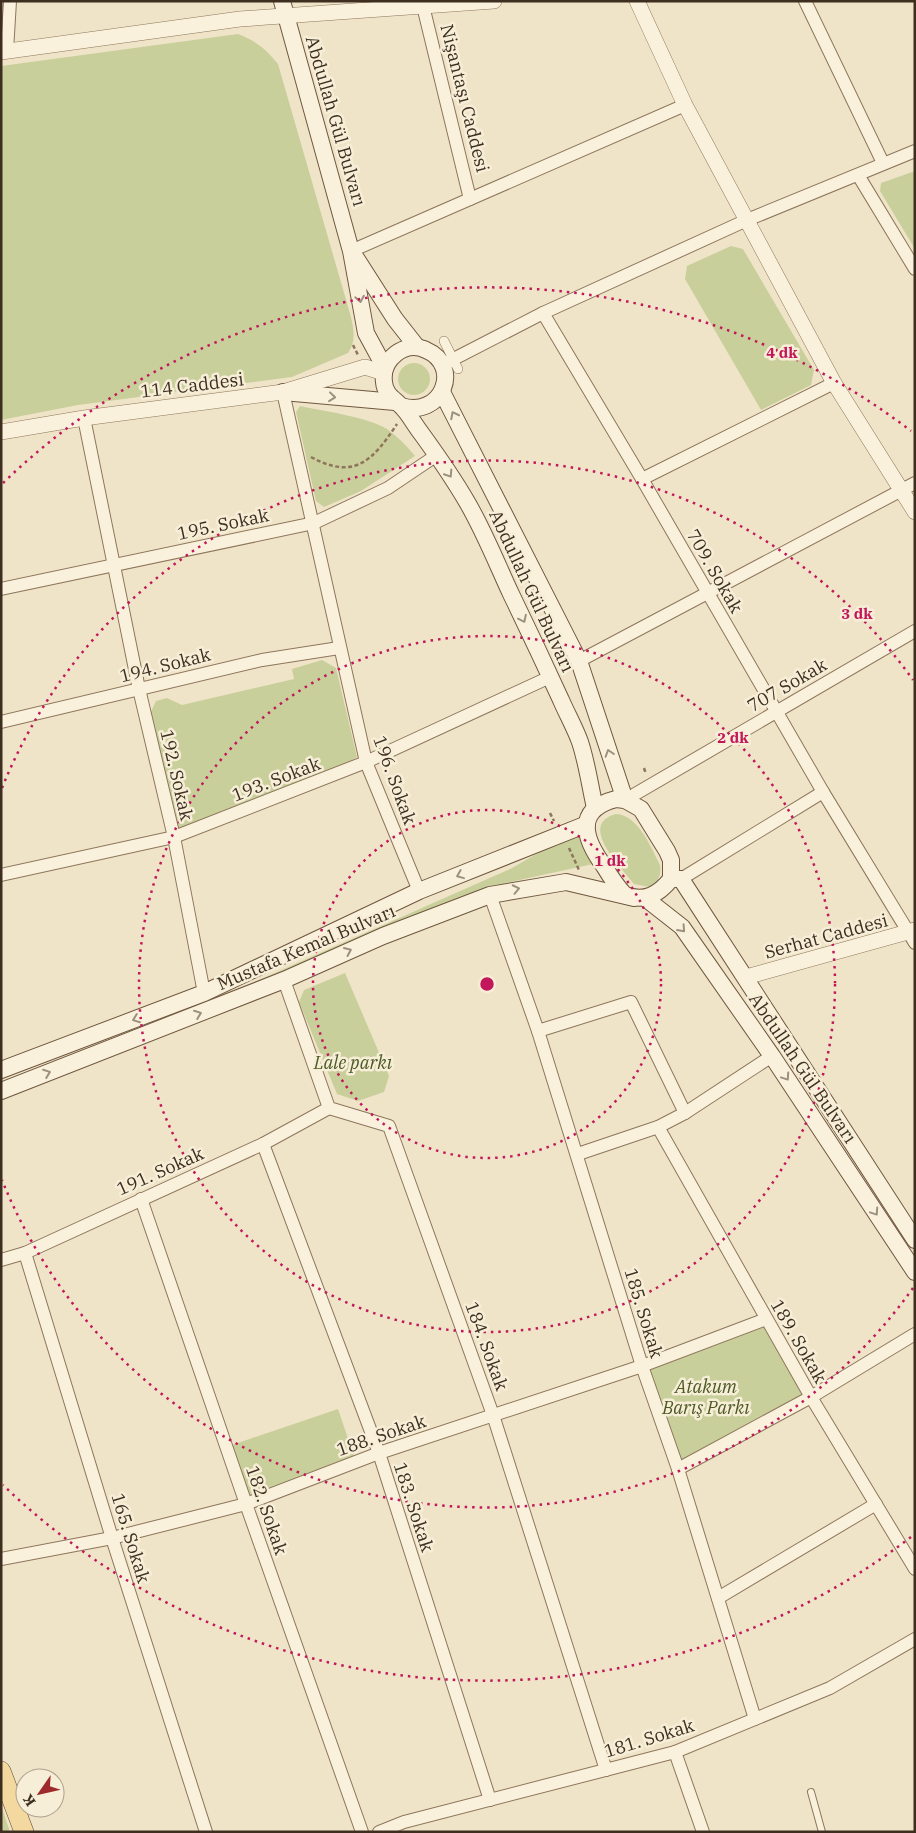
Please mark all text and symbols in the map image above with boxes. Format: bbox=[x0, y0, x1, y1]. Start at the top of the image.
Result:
street label: Nişantaşı Caddesi bbox=[435, 22, 495, 175]
street label: Abdullah Gül Bulvarı bbox=[301, 33, 371, 209]
one-way arrow bbox=[355, 295, 365, 304]
text: 4 dk bbox=[766, 343, 798, 362]
street label: 114 Caddesi bbox=[139, 367, 245, 403]
one-way arrow bbox=[328, 391, 336, 402]
one-way arrow bbox=[450, 411, 460, 420]
one-way arrow bbox=[443, 469, 452, 478]
street label: 195. Sokak bbox=[175, 503, 271, 545]
street label: Abdullah Gül Bulvarı bbox=[484, 506, 580, 676]
street label: 709. Sokak bbox=[682, 525, 748, 617]
text: 3 dk bbox=[841, 604, 873, 623]
one-way arrow bbox=[517, 614, 527, 623]
street label: 194. Sokak bbox=[117, 642, 213, 687]
street label: 707 Sokak bbox=[743, 653, 831, 717]
street label: 192. Sokak bbox=[155, 727, 199, 823]
text: 2 dk bbox=[717, 728, 749, 747]
street label: 196. Sokak bbox=[368, 732, 422, 828]
one-way arrow bbox=[605, 750, 615, 758]
street label: 193. Sokak bbox=[228, 751, 324, 806]
text: 1 dk bbox=[594, 851, 626, 870]
one-way arrow bbox=[457, 869, 465, 879]
one-way arrow bbox=[512, 884, 521, 895]
street label: Mustafa Kemal Bulvarı bbox=[213, 899, 399, 995]
street label: Serhat Caddesi bbox=[762, 908, 891, 964]
one-way arrow bbox=[676, 924, 685, 933]
one-way arrow bbox=[343, 947, 352, 958]
centre of rings bbox=[478, 975, 496, 993]
street label: Abdullah Gül Bulvarı bbox=[744, 988, 862, 1148]
one-way arrow bbox=[193, 1009, 202, 1020]
one-way arrow bbox=[132, 1013, 141, 1023]
park label: Lale parkı bbox=[313, 1051, 393, 1074]
one-way arrow bbox=[42, 1069, 50, 1079]
one-way arrow bbox=[779, 1071, 789, 1080]
street label: 191. Sokak bbox=[113, 1141, 208, 1200]
one-way arrow bbox=[869, 1206, 878, 1216]
street label: 185. Sokak bbox=[619, 1265, 669, 1361]
street label: 189. Sokak bbox=[766, 1295, 832, 1387]
street label: 184. Sokak bbox=[460, 1298, 514, 1394]
park label: Atakum Barış Parkı bbox=[661, 1375, 750, 1419]
street label: 188. Sokak bbox=[333, 1409, 429, 1461]
street label: 183. Sokak bbox=[389, 1459, 439, 1555]
street label: 182. Sokak bbox=[241, 1462, 293, 1558]
street label: 165. Sokak bbox=[106, 1490, 156, 1586]
street label: 181. Sokak bbox=[601, 1713, 697, 1763]
north arrow bbox=[15, 1768, 65, 1818]
text: K bbox=[19, 1791, 40, 1810]

